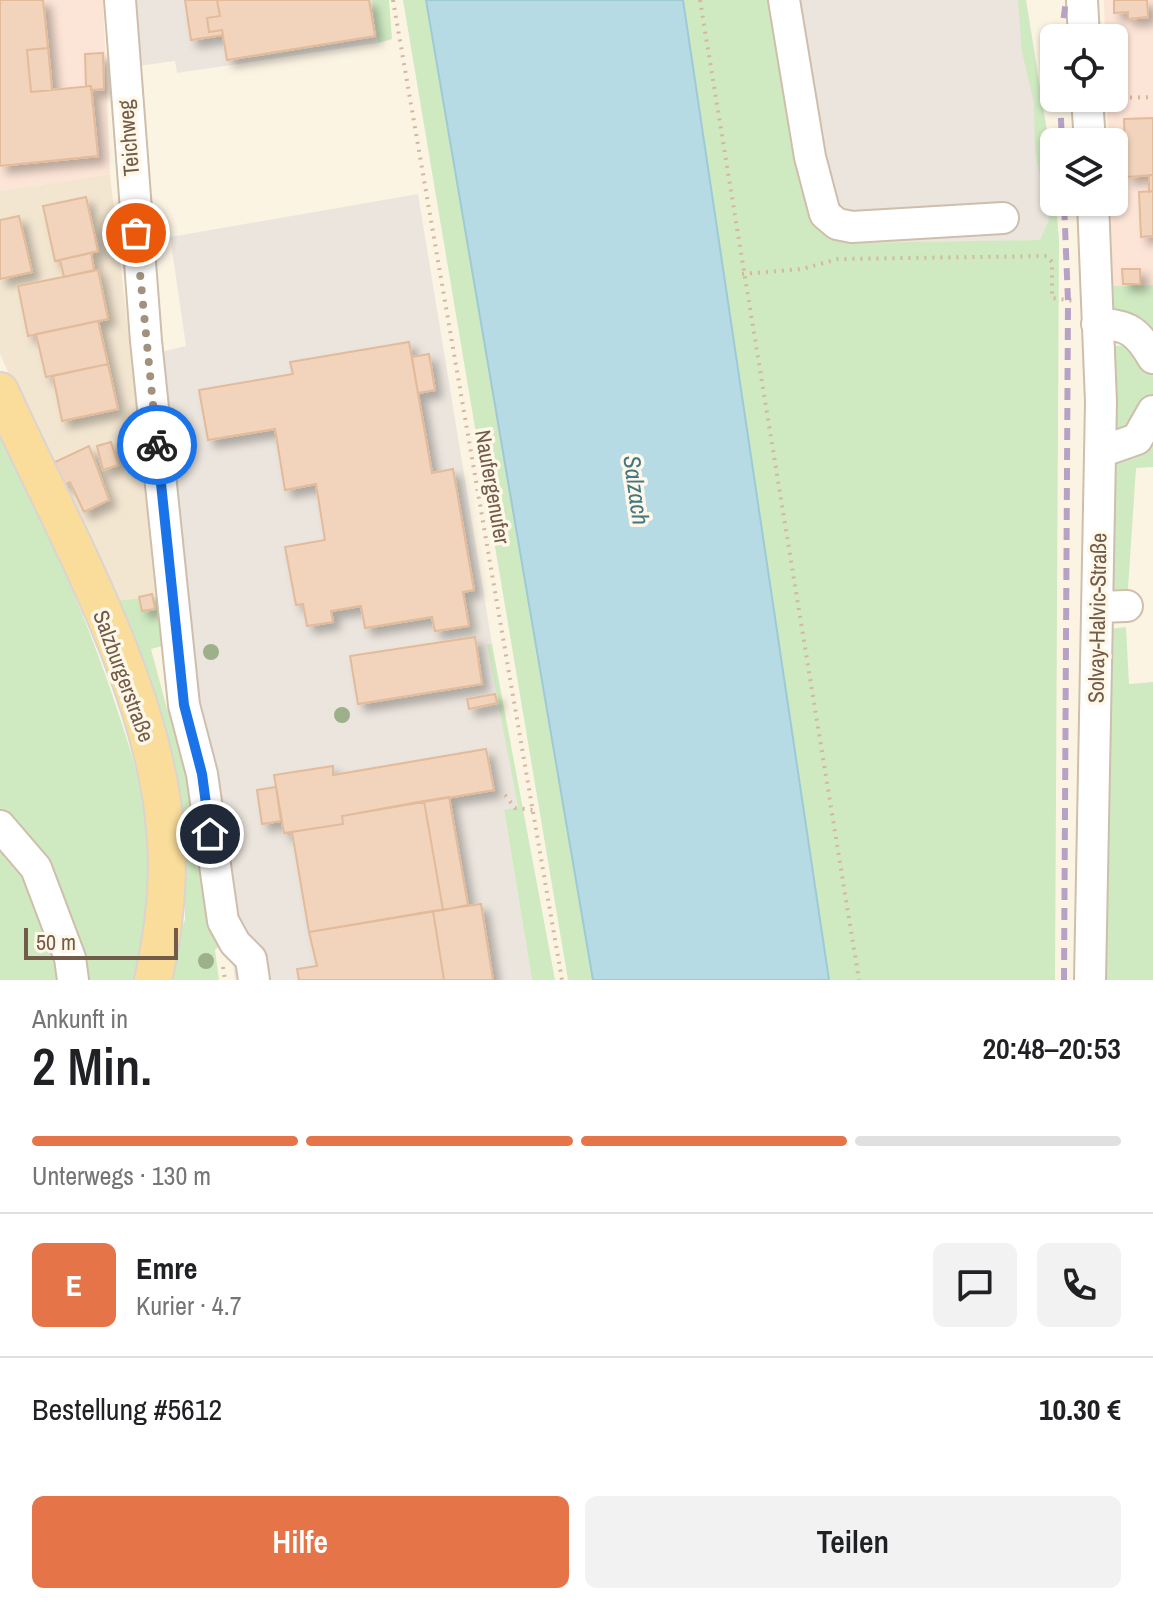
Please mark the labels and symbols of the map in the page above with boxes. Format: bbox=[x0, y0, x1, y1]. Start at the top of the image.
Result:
street label: Teichweg bbox=[110, 99, 146, 177]
pin bbox=[102, 199, 170, 267]
courier bbox=[117, 405, 197, 485]
street label: Naufergenufer bbox=[468, 428, 518, 546]
water label: Salzach bbox=[616, 453, 658, 527]
street label: Solvay-Halvic-Straße bbox=[1081, 533, 1113, 703]
street label: Salzburgerstraße bbox=[86, 606, 162, 746]
pin bbox=[176, 800, 244, 868]
scale bar bbox=[24, 924, 178, 960]

